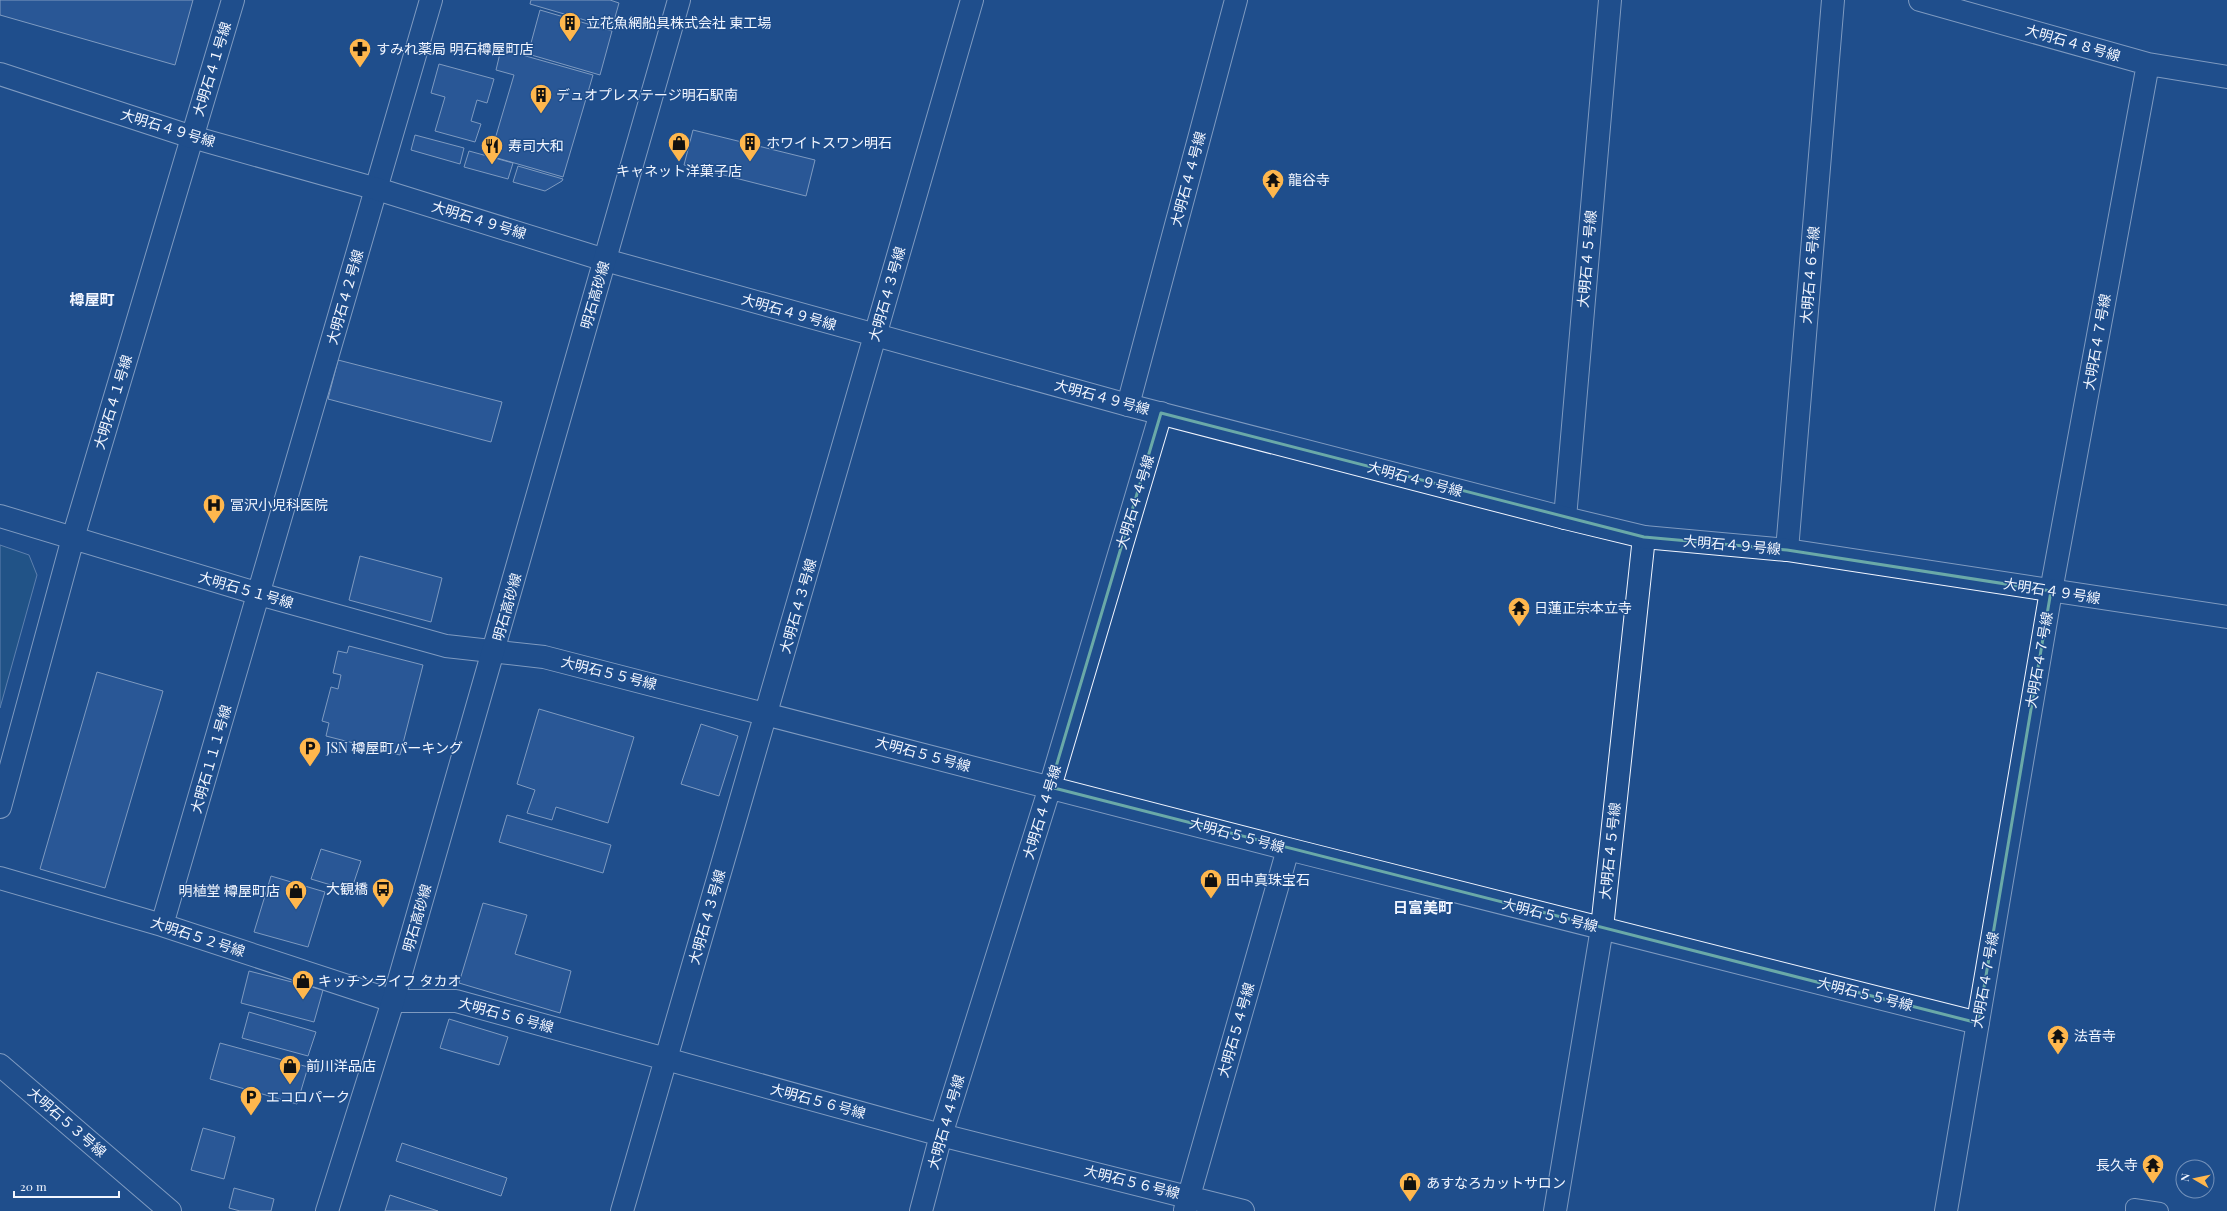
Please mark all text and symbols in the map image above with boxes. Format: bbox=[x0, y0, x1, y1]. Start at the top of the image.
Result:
building icon: 立花魚網船具株式会社 東工場 bbox=[557, 10, 583, 43]
place label: 立花魚網船具株式会社 東工場 bbox=[586, 13, 772, 32]
street label: 大明石４１号線 bbox=[188, 19, 235, 118]
street label: 大明石４８号線 bbox=[2023, 20, 2123, 65]
pharmacy icon: すみれ薬局 明石樽屋町店 bbox=[347, 36, 373, 69]
place label: すみれ薬局 明石樽屋町店 bbox=[376, 39, 534, 58]
building icon: デュオプレステージ明石駅南 bbox=[528, 82, 554, 115]
place label: デュオプレステージ明石駅南 bbox=[556, 85, 738, 104]
street label: 大明石４９号線 bbox=[119, 104, 218, 151]
street label: 大明石４４号線 bbox=[1166, 129, 1209, 229]
shop icon: キャネット洋菓子店 bbox=[666, 130, 692, 163]
building icon: ホワイトスワン明石 bbox=[737, 130, 763, 163]
restaurant icon: 寿司大和 bbox=[479, 133, 505, 166]
place label: ホワイトスワン明石 bbox=[766, 133, 892, 152]
place label: 寿司大和 bbox=[508, 136, 564, 155]
place label: キャネット洋菓子店 bbox=[616, 161, 742, 180]
temple icon: 龍谷寺 bbox=[1260, 167, 1286, 200]
place label: 龍谷寺 bbox=[1288, 170, 1330, 189]
street label: 大明石４９号線 bbox=[430, 196, 529, 243]
street label: 大明石４５号線 bbox=[1573, 209, 1600, 309]
street label: 大明石４６号線 bbox=[1796, 225, 1823, 325]
street label: 大明石４３号線 bbox=[864, 244, 909, 344]
street label: 大明石４２号線 bbox=[322, 247, 367, 347]
street label: 明石高砂線 bbox=[576, 259, 613, 331]
district label: 樽屋町 bbox=[69, 289, 115, 309]
street label: 大明石４９号線 bbox=[739, 289, 839, 334]
street label: 大明石４７号線 bbox=[2079, 292, 2114, 392]
street label: 大明石４１号線 bbox=[89, 352, 136, 451]
street label: 大明石４９号線 bbox=[1052, 375, 1152, 418]
street label: 大明石４４号線 bbox=[1111, 452, 1158, 551]
street label: 大明石４９号線 bbox=[1365, 457, 1465, 500]
hospital icon: 冨沢小児科医院 bbox=[201, 492, 227, 525]
place label: 冨沢小児科医院 bbox=[230, 495, 328, 514]
street label: 大明石４９号線 bbox=[1682, 531, 1782, 558]
street label: 大明石４３号線 bbox=[775, 556, 820, 656]
street label: 大明石５１号線 bbox=[196, 567, 296, 612]
street label: 明石高砂線 bbox=[488, 571, 525, 643]
street label: 大明石４９号線 bbox=[2002, 573, 2102, 608]
temple icon: 日蓮正宗本立寺 bbox=[1506, 595, 1532, 628]
place label: 日蓮正宗本立寺 bbox=[1534, 598, 1632, 617]
street label: 大明石４７号線 bbox=[2021, 610, 2056, 710]
street label: 大明石５５号線 bbox=[559, 651, 659, 694]
street label: 大明石１１１号線 bbox=[186, 702, 235, 815]
street label: 大明石５５号線 bbox=[873, 732, 973, 775]
parking icon: JSN 樽屋町パーキング bbox=[297, 735, 323, 768]
place label: JSN 樽屋町パーキング bbox=[325, 738, 463, 757]
street label: 大明石４４号線 bbox=[1018, 762, 1065, 861]
street label: 大明石４５号線 bbox=[1595, 801, 1624, 901]
street label: 大明石５５号線 bbox=[1187, 813, 1287, 856]
street label: 大明石４３号線 bbox=[684, 867, 729, 967]
shop icon: 田中真珠宝石 bbox=[1198, 867, 1224, 900]
place label: 田中真珠宝石 bbox=[1226, 870, 1310, 889]
bus stop icon: 大観橋 bbox=[370, 876, 396, 909]
shop icon: 明植堂 樽屋町店 bbox=[283, 878, 309, 911]
place label: 大観橋 bbox=[326, 879, 368, 898]
place label: 明植堂 樽屋町店 bbox=[179, 881, 280, 900]
street label: 明石高砂線 bbox=[398, 882, 435, 954]
street label: 大明石５５号線 bbox=[1500, 893, 1600, 936]
district label: 日富美町 bbox=[1393, 897, 1453, 917]
street label: 大明石５２号線 bbox=[149, 912, 248, 961]
street label: 大明石４７号線 bbox=[1967, 930, 2002, 1030]
shop icon: キッチンライフ タカオ bbox=[290, 968, 316, 1001]
place label: キッチンライフ タカオ bbox=[318, 971, 462, 990]
street label: 大明石５５号線 bbox=[1815, 972, 1915, 1015]
street label: 大明石５４号線 bbox=[1213, 980, 1258, 1080]
street label: 大明石５６号線 bbox=[456, 993, 556, 1036]
temple icon: 法音寺 bbox=[2045, 1023, 2071, 1056]
place label: 法音寺 bbox=[2074, 1026, 2116, 1045]
shop icon: 前川洋品店 bbox=[277, 1053, 303, 1086]
place label: 前川洋品店 bbox=[306, 1056, 376, 1075]
street label: 大明石４４号線 bbox=[923, 1072, 968, 1172]
street label: 大明石５６号線 bbox=[768, 1079, 868, 1122]
street label: 大明石５３号線 bbox=[24, 1082, 111, 1161]
parking icon: エコロパーク bbox=[238, 1084, 264, 1117]
place label: エコロパーク bbox=[266, 1087, 350, 1106]
temple icon: 長久寺 bbox=[2140, 1152, 2166, 1185]
place label: 長久寺 bbox=[2096, 1155, 2138, 1174]
north arrow bbox=[2175, 1159, 2215, 1199]
street label: 大明石５６号線 bbox=[1082, 1160, 1182, 1203]
shop icon: あすなろカットサロン bbox=[1397, 1170, 1423, 1203]
text: N bbox=[2177, 1172, 2193, 1182]
scale bar bbox=[14, 1173, 119, 1199]
place label: あすなろカットサロン bbox=[1426, 1173, 1566, 1192]
text: 20 m bbox=[20, 1178, 47, 1194]

